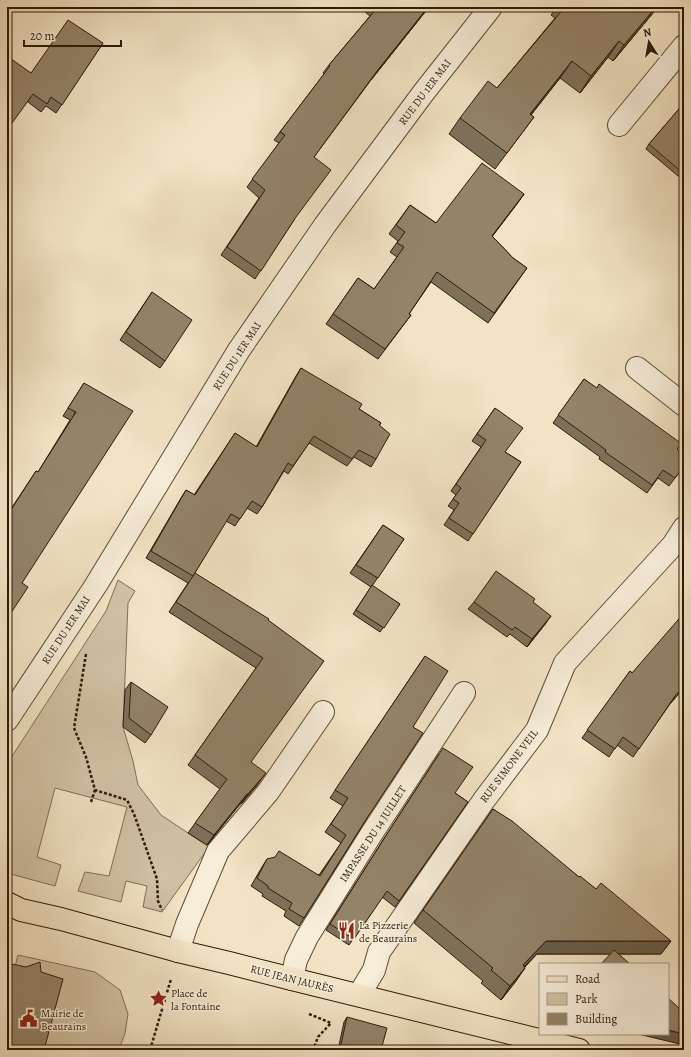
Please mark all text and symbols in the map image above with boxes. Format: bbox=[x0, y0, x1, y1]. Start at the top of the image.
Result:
scale bar bbox=[24, 22, 121, 48]
north arrow bbox=[629, 22, 669, 62]
text: N bbox=[642, 25, 653, 41]
text: 20 m bbox=[30, 28, 54, 44]
street label: RUE DU 1ER MAI bbox=[395, 56, 455, 128]
street label: RUE DU 1ER MAI bbox=[209, 319, 265, 393]
street label: RUE DU 1ER MAI bbox=[38, 593, 94, 667]
street label: RUE SIMONE VEIL bbox=[476, 726, 542, 806]
street label: IMPASSE DU 14 JUILLET bbox=[336, 783, 410, 885]
place label: La Pizzerie de Beaurains bbox=[359, 918, 417, 946]
restaurant icon: La Pizzerie de Beaurains bbox=[336, 921, 356, 941]
street label: RUE JEAN JAURÈS bbox=[249, 961, 335, 997]
legend bbox=[539, 963, 669, 1035]
text: Road bbox=[575, 971, 601, 987]
place label: Place de la Fontaine bbox=[171, 986, 221, 1014]
place icon: Place de la Fontaine bbox=[148, 989, 168, 1009]
text: Park bbox=[575, 991, 598, 1007]
place label: Mairie de Beaurains bbox=[41, 1006, 86, 1034]
public building icon: Mairie de Beaurains bbox=[18, 1009, 38, 1029]
text: Building bbox=[575, 1011, 617, 1027]

